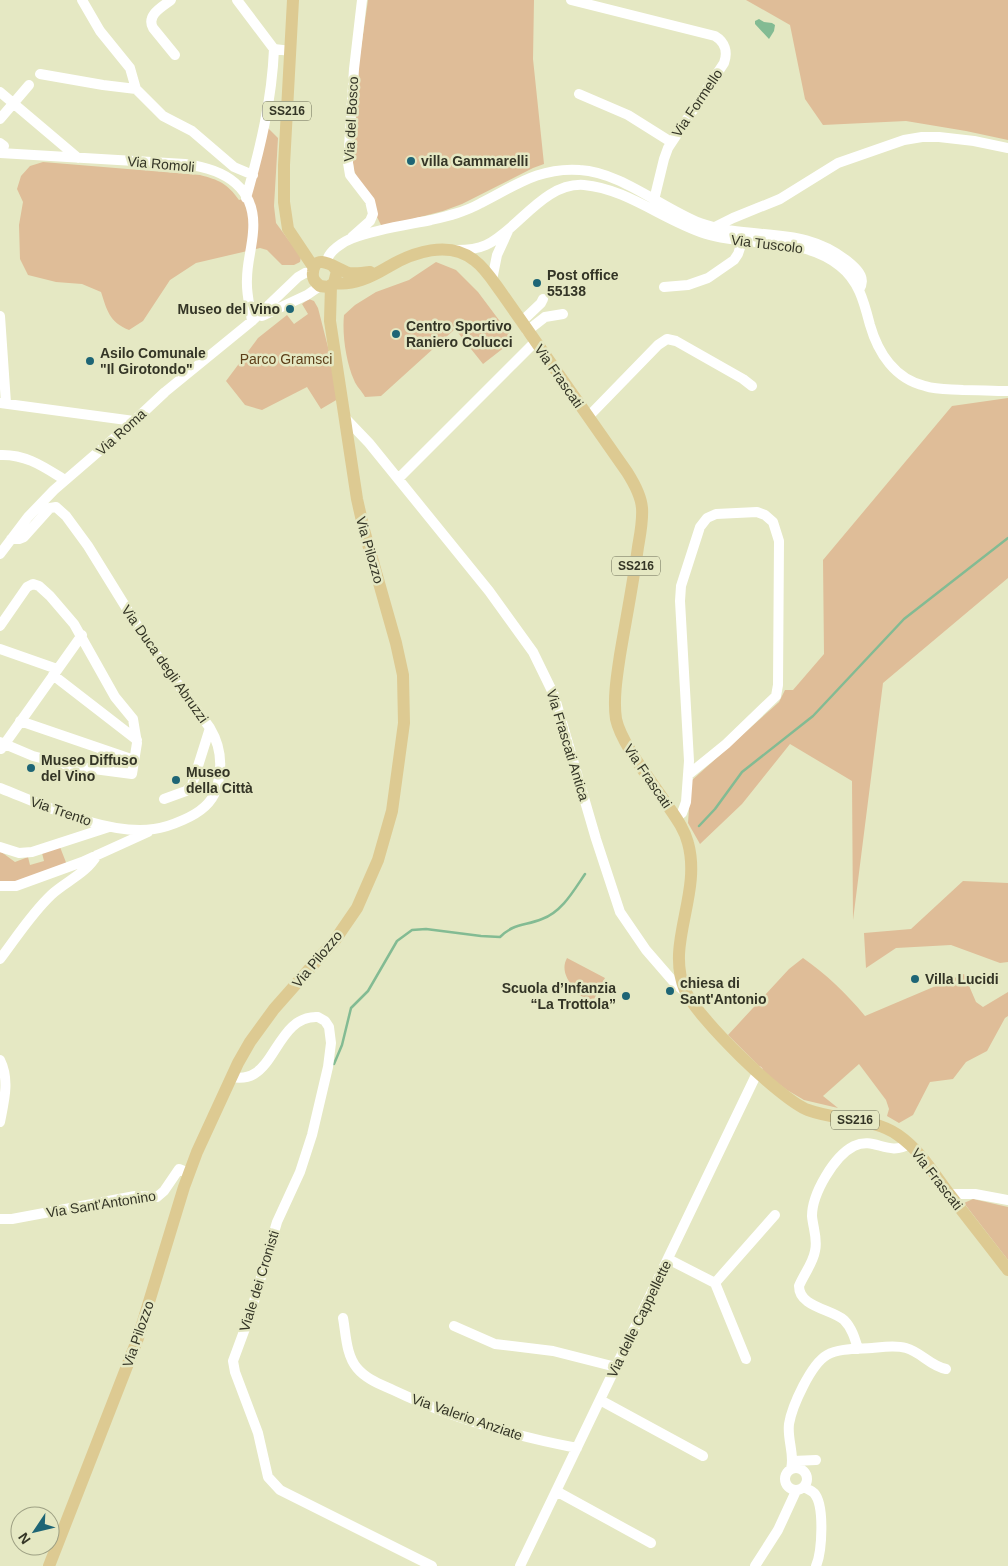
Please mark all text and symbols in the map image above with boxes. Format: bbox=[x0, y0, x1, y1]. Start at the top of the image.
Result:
street label: Via Formello bbox=[668, 66, 726, 140]
street label: Via del Bosco bbox=[341, 76, 361, 162]
road number: SS216 bbox=[263, 102, 311, 120]
street label: Via Romoli bbox=[127, 153, 195, 175]
place label: villa Gammarelli bbox=[421, 153, 528, 169]
marker: villa Gammarelli bbox=[405, 155, 417, 167]
street label: Via Tuscolo bbox=[730, 232, 804, 256]
place label: Post office 55138 bbox=[547, 267, 619, 299]
marker: Post office 55138 bbox=[531, 277, 543, 289]
place label: Museo del Vino bbox=[178, 301, 280, 317]
marker: Museo del Vino bbox=[284, 303, 296, 315]
place label: Centro Sportivo Raniero Colucci bbox=[406, 318, 513, 350]
marker: Centro Sportivo Raniero Colucci bbox=[390, 328, 402, 340]
street label: Via Frascati bbox=[531, 341, 587, 411]
place label: Asilo Comunale "Il Girotondo" bbox=[100, 345, 206, 377]
park label: Parco Gramsci bbox=[240, 351, 332, 367]
marker: Asilo Comunale "Il Girotondo" bbox=[84, 355, 96, 367]
street label: Via Roma bbox=[93, 405, 149, 458]
street label: Via Pilozzo bbox=[353, 515, 387, 586]
road number: SS216 bbox=[612, 556, 660, 576]
street label: Via Duca degli Abruzzi bbox=[118, 602, 212, 726]
street label: Via Frascati Antica bbox=[543, 687, 593, 803]
street label: Via Frascati bbox=[621, 741, 675, 811]
place label: Museo Diffuso del Vino bbox=[41, 752, 137, 784]
marker: Museo Diffuso del Vino bbox=[25, 762, 37, 774]
place label: Museo della Città bbox=[186, 764, 253, 796]
marker: Museo della Città bbox=[170, 774, 182, 786]
street label: Via Trento bbox=[28, 793, 94, 829]
street label: Via Pilozzo bbox=[289, 927, 345, 991]
place label: Villa Lucidi bbox=[925, 971, 999, 987]
marker: Villa Lucidi bbox=[909, 973, 921, 985]
place label: chiesa di Sant'Antonio bbox=[680, 975, 767, 1007]
place label: Scuola d’Infanzia “La Trottola” bbox=[502, 980, 616, 1012]
marker: chiesa di Sant'Antonio bbox=[664, 985, 676, 997]
marker: Scuola d’Infanzia “La Trottola” bbox=[620, 990, 632, 1002]
road number: SS216 bbox=[831, 1110, 879, 1130]
street label: Via Frascati bbox=[908, 1145, 966, 1213]
street label: Via Sant'Antonino bbox=[45, 1187, 157, 1221]
street label: Viale dei Cronisti bbox=[236, 1229, 282, 1333]
street label: Via delle Cappellette bbox=[604, 1258, 674, 1380]
street label: Via Pilozzo bbox=[119, 1299, 157, 1369]
street label: Via Valerio Anziate bbox=[409, 1391, 525, 1444]
north arrow bbox=[10, 1506, 60, 1556]
text: N bbox=[15, 1530, 34, 1547]

